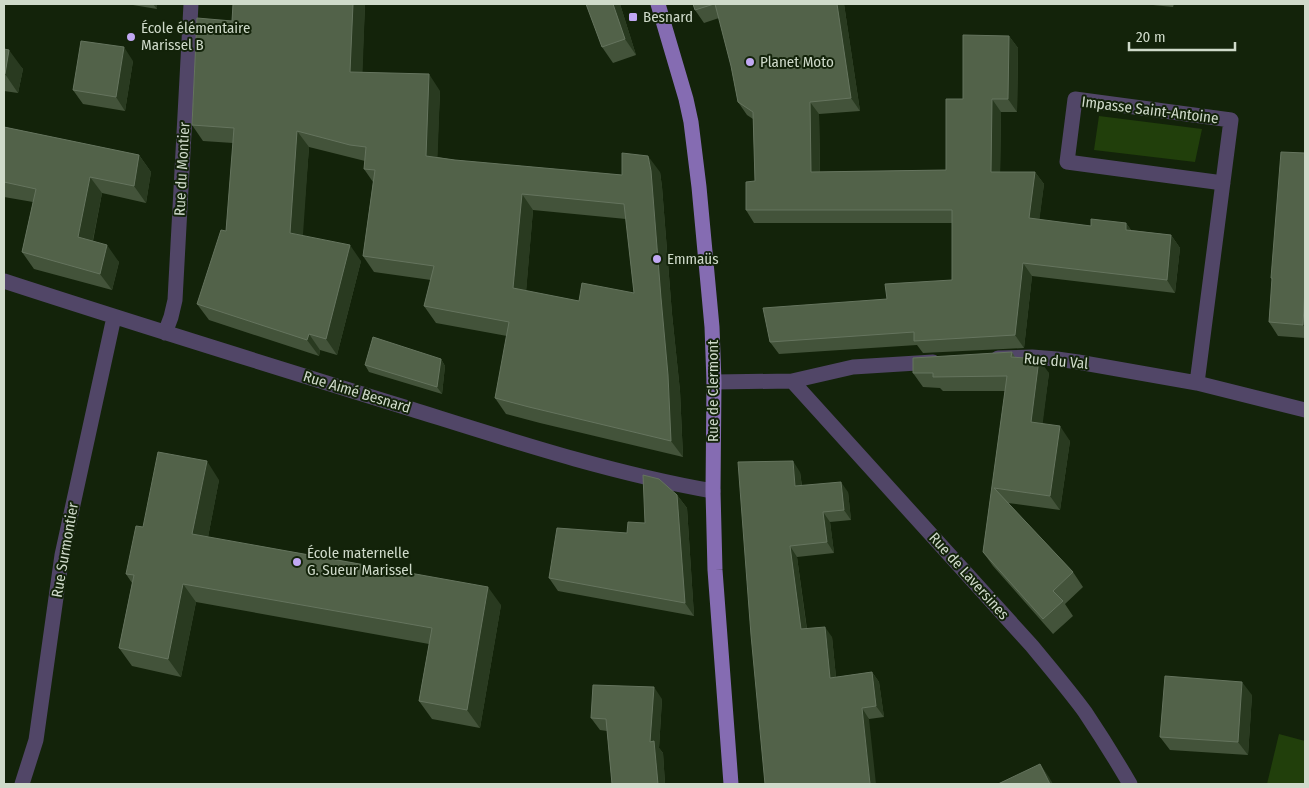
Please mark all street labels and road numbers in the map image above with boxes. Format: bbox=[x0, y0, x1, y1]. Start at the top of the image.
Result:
street label: Impasse Saint-Antoine bbox=[1081, 93, 1219, 127]
street label: Rue du Montier bbox=[171, 121, 193, 216]
street label: Rue de Clermont bbox=[704, 340, 722, 442]
street label: Rue du Val bbox=[1023, 349, 1089, 373]
street label: Rue Aimé Besnard bbox=[301, 367, 413, 417]
street label: Rue Surmontier bbox=[48, 500, 82, 599]
street label: Rue de Laversines bbox=[925, 529, 1013, 623]

